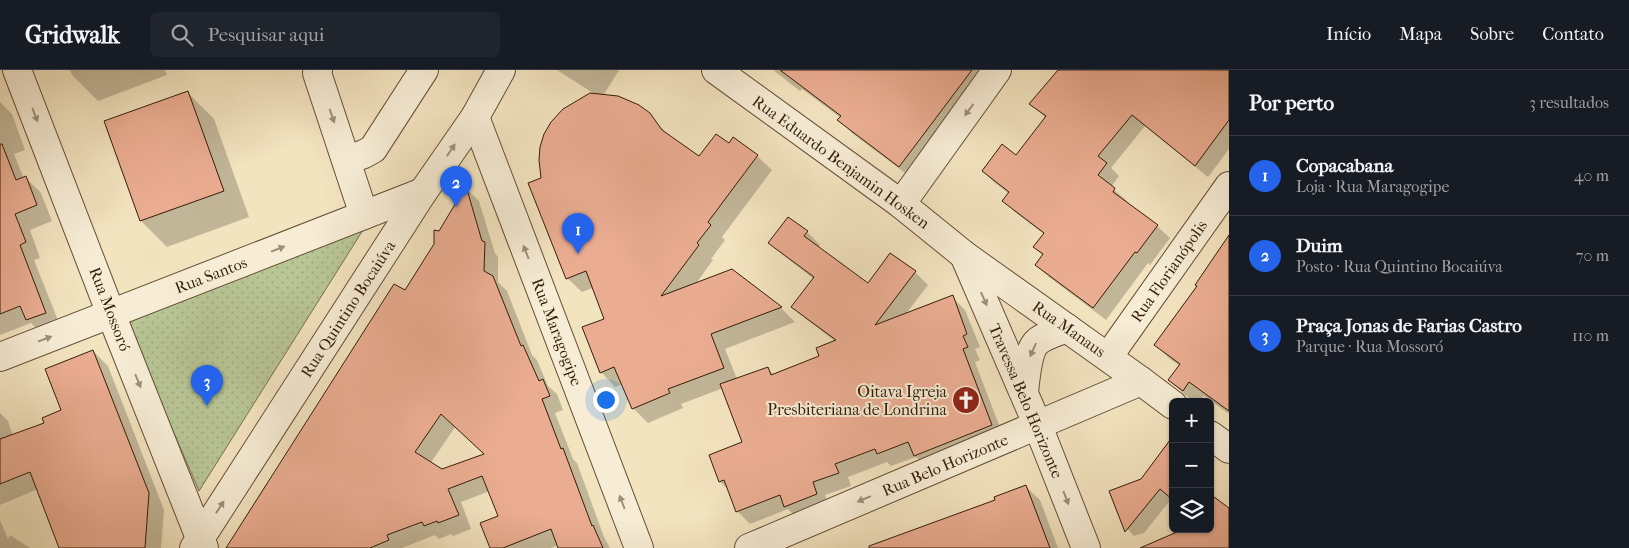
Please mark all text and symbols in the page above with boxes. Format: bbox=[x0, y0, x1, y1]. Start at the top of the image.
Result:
search box bbox=[150, 12, 500, 57]
text: Gridwalk bbox=[25, 21, 120, 49]
icon: search bbox=[168, 21, 196, 49]
text: Pesquisar aqui bbox=[208, 24, 324, 46]
text: Início bbox=[1326, 24, 1371, 45]
text: Mapa bbox=[1399, 24, 1442, 45]
text: Sobre bbox=[1470, 24, 1514, 45]
text: Contato bbox=[1542, 24, 1604, 45]
street label: Rua Eduardo Benjamin Hosken bbox=[749, 91, 934, 233]
text: Por perto bbox=[1249, 91, 1334, 115]
text: 3 resultados bbox=[1529, 93, 1609, 112]
one-way arrow bbox=[963, 103, 974, 116]
one-way arrow bbox=[32, 108, 39, 123]
one-way arrow bbox=[329, 109, 336, 124]
one-way arrow bbox=[446, 144, 456, 157]
text: Copacabana bbox=[1296, 155, 1393, 177]
pin: 2 bbox=[440, 166, 472, 207]
text: 1 bbox=[1262, 166, 1268, 185]
text: 40 m bbox=[1574, 166, 1609, 185]
text: Loja · Rua Maragogipe bbox=[1296, 177, 1449, 196]
pin: 1 bbox=[562, 213, 594, 254]
street label: Rua Florianópolis bbox=[1127, 216, 1211, 326]
text: Duim bbox=[1296, 235, 1343, 257]
street label: Rua Quintino Bocaiúva bbox=[297, 236, 400, 381]
one-way arrow bbox=[271, 244, 286, 252]
one-way arrow bbox=[522, 245, 529, 260]
text: 2 bbox=[1261, 246, 1269, 265]
text: 70 m bbox=[1576, 246, 1609, 265]
street label: Rua Santos bbox=[172, 253, 250, 297]
text: Posto · Rua Quintino Bocaiúva bbox=[1296, 257, 1503, 276]
street label: Rua Mossoró bbox=[85, 264, 135, 354]
street label: Rua Maragogipe bbox=[528, 275, 586, 389]
one-way arrow bbox=[980, 292, 988, 306]
street label: Rua Manaus bbox=[1029, 297, 1109, 361]
text: Praça Jonas de Farias Castro bbox=[1296, 315, 1522, 337]
street label: Travessa Belo Horizonte bbox=[985, 321, 1067, 481]
text: 3 bbox=[1262, 326, 1268, 345]
text: 110 m bbox=[1572, 326, 1609, 345]
one-way arrow bbox=[38, 335, 53, 342]
text: Parque · Rua Mossoró bbox=[1296, 337, 1443, 356]
one-way arrow bbox=[1028, 343, 1036, 357]
pin: 3 bbox=[191, 365, 223, 406]
one-way arrow bbox=[134, 374, 142, 389]
place label: Oitava Igreja Presbiteriana de Londrina bbox=[767, 382, 948, 419]
church icon: Oitava Igreja Presbiteriana de Londrina bbox=[951, 385, 981, 415]
your location bbox=[593, 387, 619, 413]
map controls bbox=[1169, 398, 1214, 533]
button: + bbox=[1169, 398, 1214, 443]
street label: Rua Belo Horizonte bbox=[879, 430, 1011, 500]
button: − bbox=[1169, 443, 1214, 488]
button: layers bbox=[1169, 488, 1214, 533]
one-way arrow bbox=[1062, 491, 1070, 506]
one-way arrow bbox=[618, 495, 625, 510]
one-way arrow bbox=[857, 496, 871, 504]
one-way arrow bbox=[215, 500, 225, 514]

